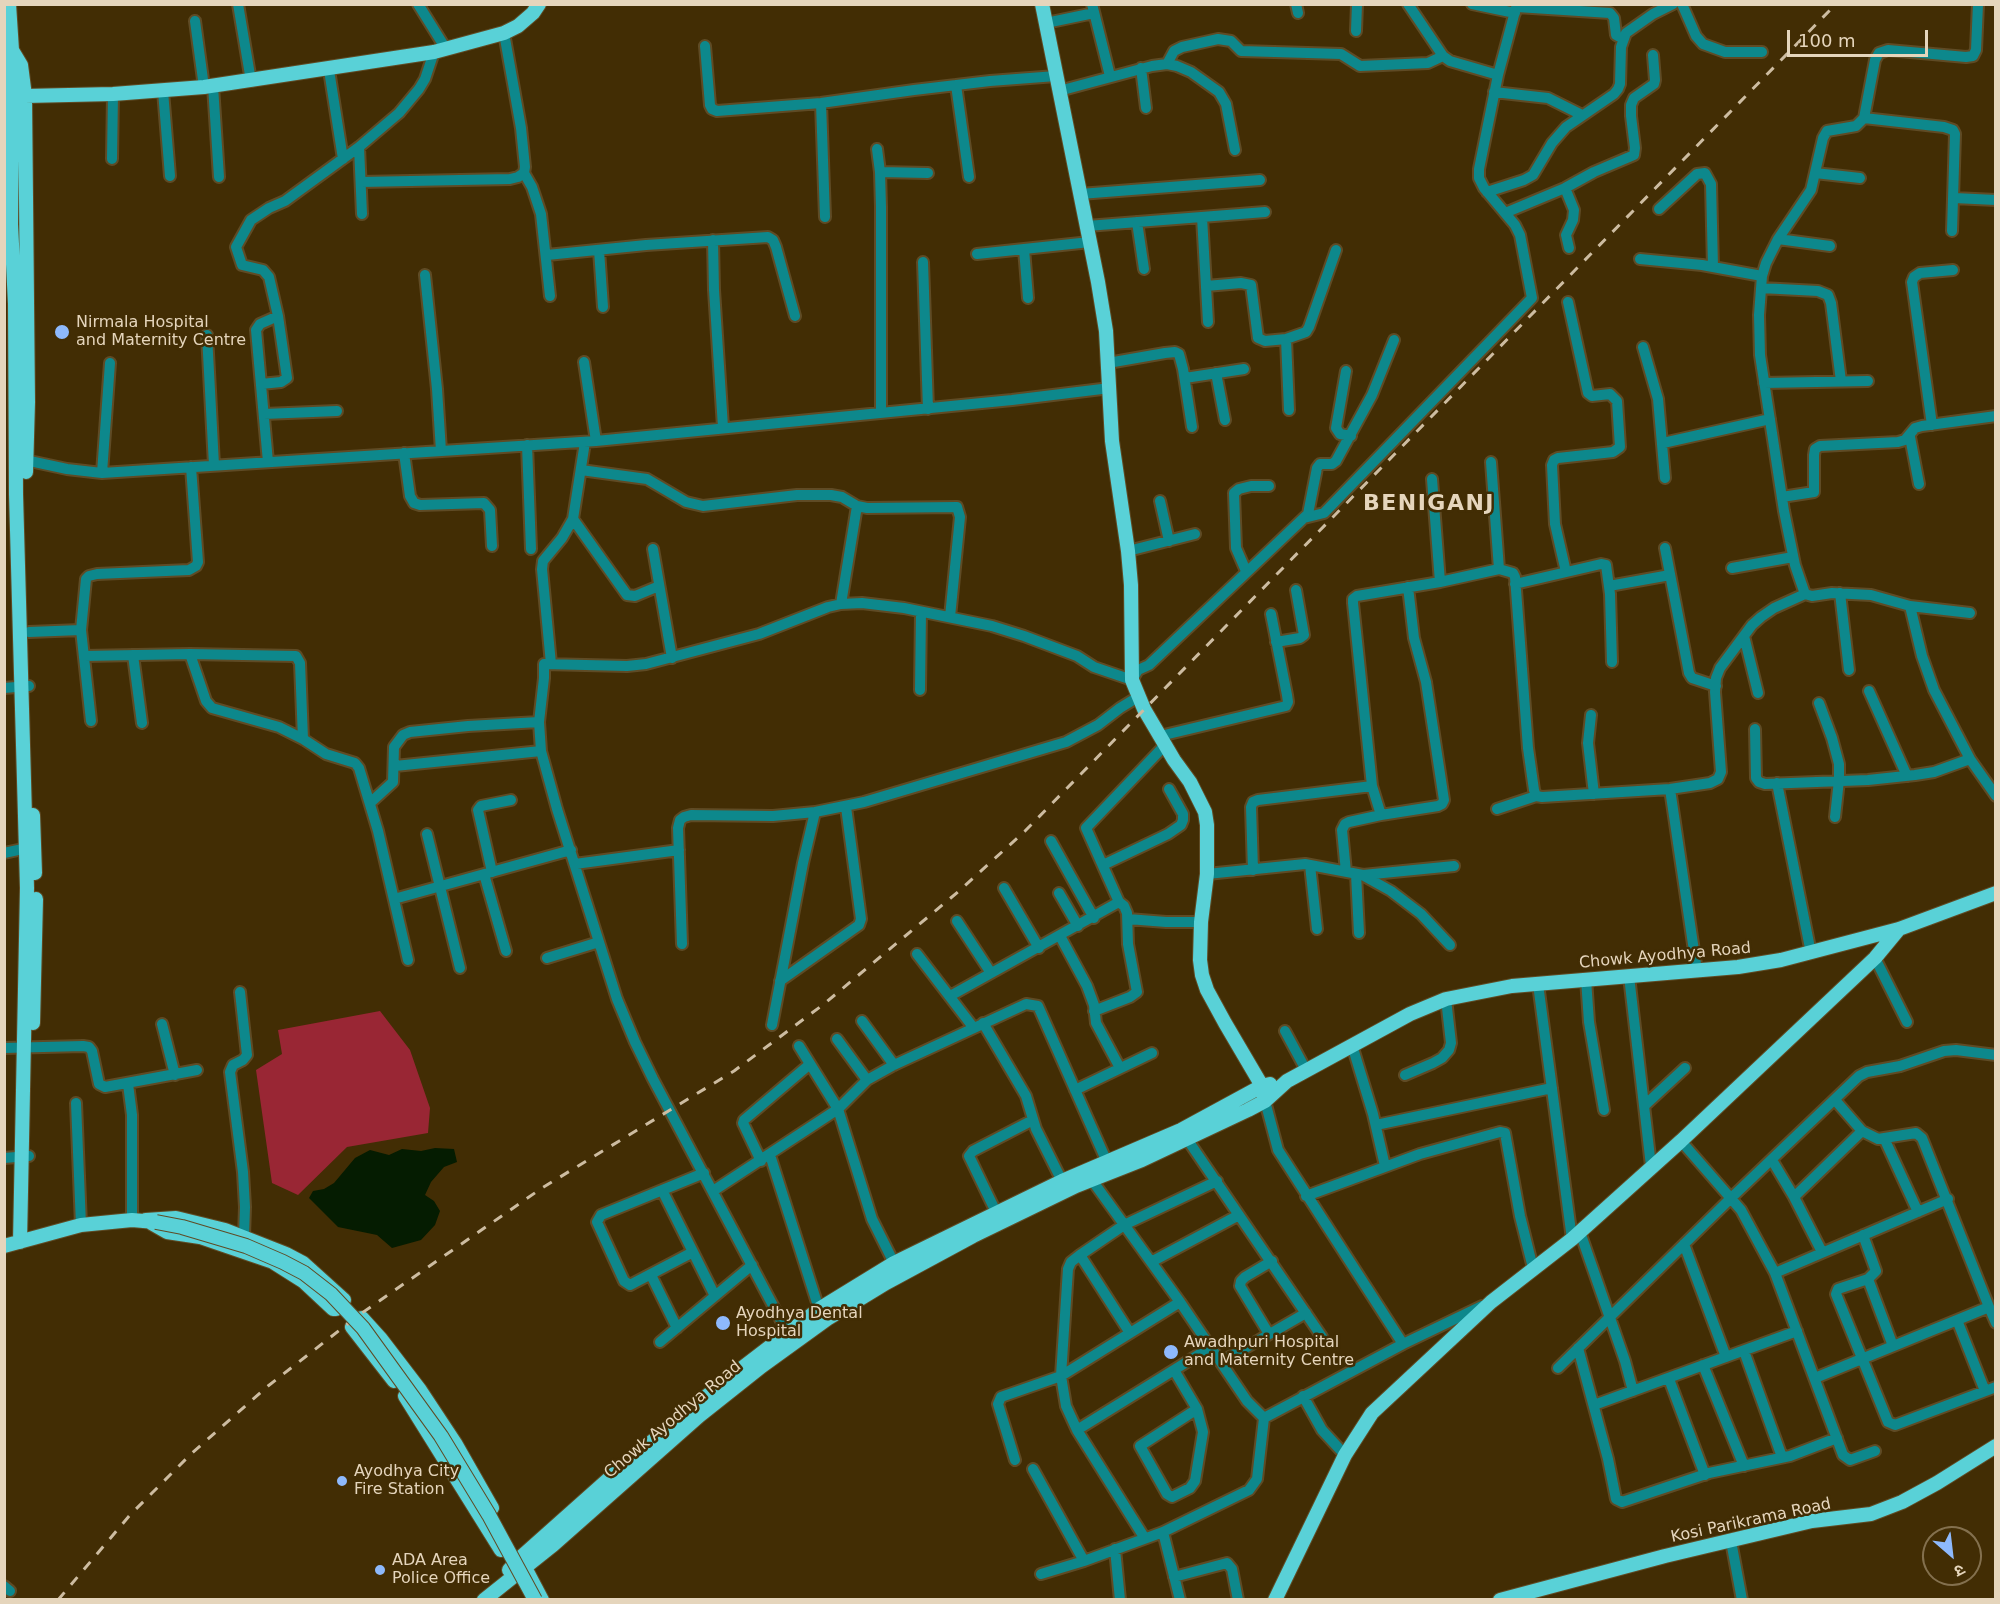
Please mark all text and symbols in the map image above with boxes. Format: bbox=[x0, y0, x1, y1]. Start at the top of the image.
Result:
scale bar bbox=[1790, 18, 1931, 56]
text: 100 m bbox=[1798, 30, 1856, 51]
place label: Nirmala Hospital and Maternity Centre bbox=[76, 313, 246, 351]
marker: Nirmala Hospital and Maternity Centre bbox=[53, 323, 71, 341]
district label: BENIGANJ bbox=[1363, 491, 1495, 517]
street label: Chowk Ayodhya Road bbox=[1578, 939, 1752, 973]
place label: Ayodhya Dental Hospital bbox=[736, 1304, 863, 1342]
marker: Ayodhya Dental Hospital bbox=[714, 1314, 732, 1332]
place label: Awadhpuri Hospital and Maternity Centre bbox=[1184, 1333, 1354, 1371]
marker: Awadhpuri Hospital and Maternity Centre bbox=[1162, 1343, 1180, 1361]
street label: Chowk Ayodhya Road bbox=[601, 1357, 745, 1483]
place label: Ayodhya City Fire Station bbox=[354, 1462, 459, 1500]
marker: Ayodhya City Fire Station bbox=[335, 1474, 349, 1488]
street label: Kosi Parikrama Road bbox=[1669, 1495, 1833, 1547]
north arrow bbox=[1922, 1526, 1982, 1586]
place label: ADA Area Police Office bbox=[392, 1551, 490, 1589]
text: उ bbox=[1951, 1560, 1968, 1581]
marker: ADA Area Police Office bbox=[373, 1563, 387, 1577]

